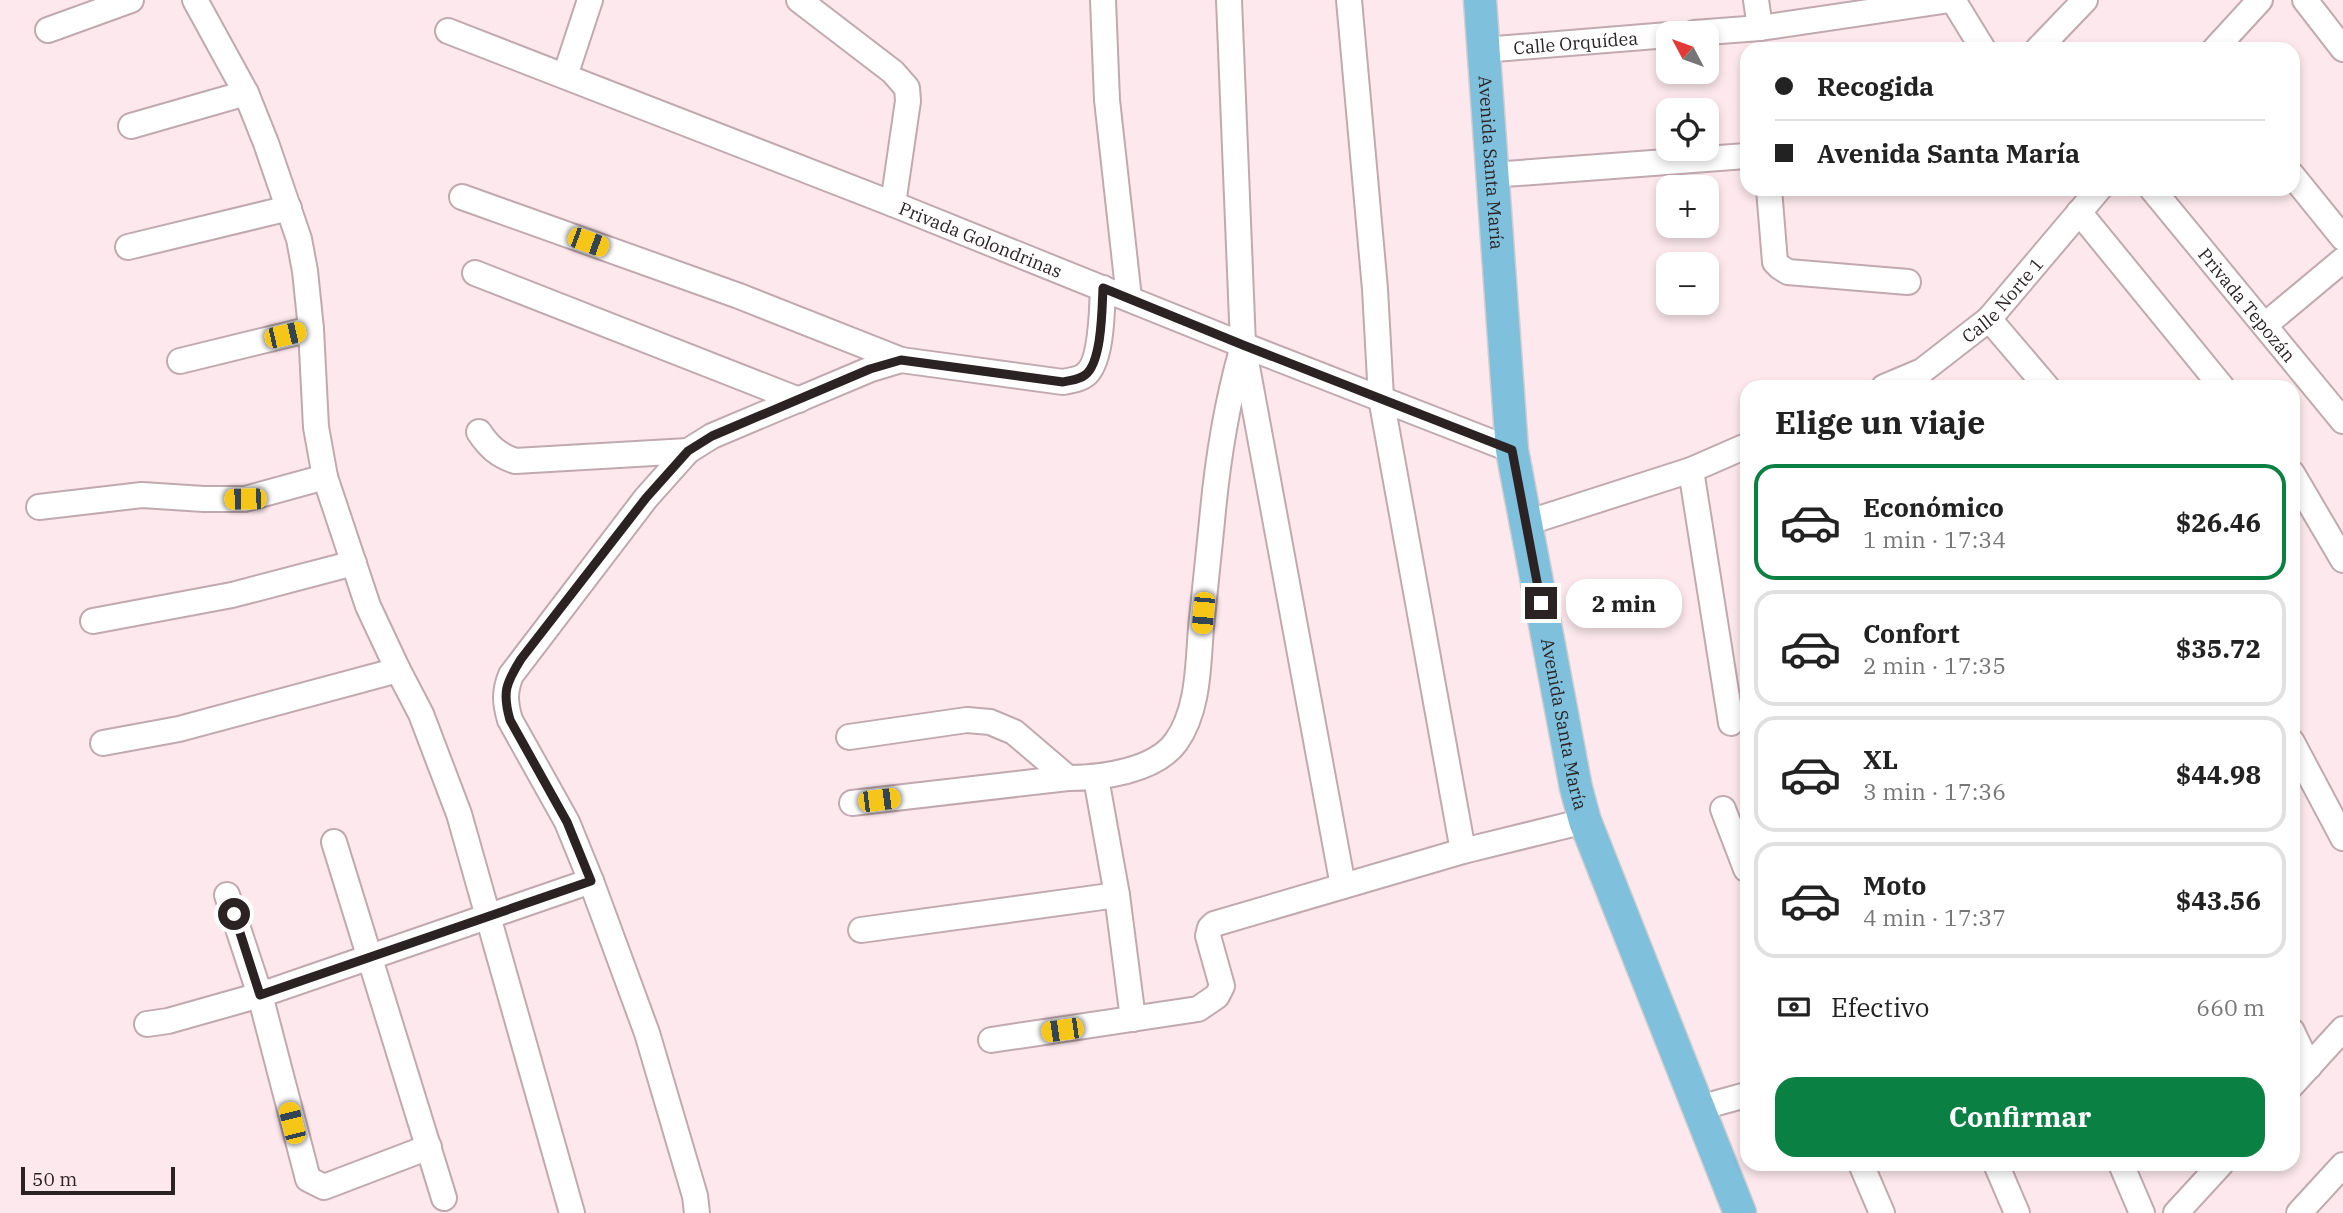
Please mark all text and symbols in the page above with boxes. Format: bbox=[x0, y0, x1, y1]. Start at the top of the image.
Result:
north arrow bbox=[1656, 21, 1718, 84]
map controls bbox=[1656, 21, 1719, 315]
street label: Calle Orquídea bbox=[1512, 26, 1639, 59]
text: Recogida bbox=[1817, 69, 1934, 103]
street label: Avenida Santa María bbox=[1474, 75, 1509, 251]
button: locate bbox=[1656, 98, 1719, 161]
text: Avenida Santa María bbox=[1817, 136, 2080, 170]
button: + bbox=[1656, 175, 1719, 238]
street label: Privada Golondrinas bbox=[896, 196, 1066, 282]
car bbox=[565, 225, 612, 259]
street label: Privada Tepozán bbox=[2194, 243, 2301, 367]
button: − bbox=[1656, 252, 1719, 315]
street label: Calle Norte 1 bbox=[1957, 252, 2048, 348]
car bbox=[263, 320, 308, 350]
text: Elige un viaje bbox=[1775, 401, 1985, 443]
car bbox=[224, 488, 267, 510]
text: Económico bbox=[1863, 490, 2004, 524]
icon: car bbox=[1779, 491, 1842, 554]
text: $26.46 bbox=[2176, 505, 2261, 539]
text: 1 min · 17:34 bbox=[1863, 524, 2006, 554]
callout: 2 min bbox=[1566, 578, 1681, 628]
route end bbox=[1525, 587, 1557, 619]
text: 2 min bbox=[1592, 588, 1656, 618]
car bbox=[1191, 591, 1216, 635]
text: Confort bbox=[1863, 616, 1960, 650]
icon: car bbox=[1779, 617, 1842, 680]
text: $35.72 bbox=[2176, 631, 2261, 665]
street label: Avenida Santa María bbox=[1536, 636, 1593, 813]
text: 2 min · 17:35 bbox=[1863, 650, 2006, 680]
text: XL bbox=[1863, 742, 1898, 776]
icon: car bbox=[1779, 743, 1842, 806]
text: $44.98 bbox=[2176, 757, 2261, 791]
text: 3 min · 17:36 bbox=[1863, 776, 2006, 806]
car bbox=[857, 787, 902, 813]
text: Moto bbox=[1863, 868, 1926, 902]
icon: car bbox=[1779, 869, 1842, 932]
text: $43.56 bbox=[2176, 883, 2261, 917]
route start bbox=[218, 898, 250, 930]
text: 4 min · 17:37 bbox=[1863, 902, 2006, 932]
icon: cash bbox=[1775, 988, 1813, 1026]
text: Efectivo bbox=[1831, 990, 1929, 1024]
text: 660 m bbox=[2196, 992, 2265, 1022]
car bbox=[1040, 1017, 1085, 1043]
button: Confirmar bbox=[1775, 1077, 2265, 1157]
car bbox=[277, 1100, 308, 1146]
scale bar bbox=[21, 1164, 175, 1196]
text: 50 m bbox=[32, 1167, 77, 1191]

